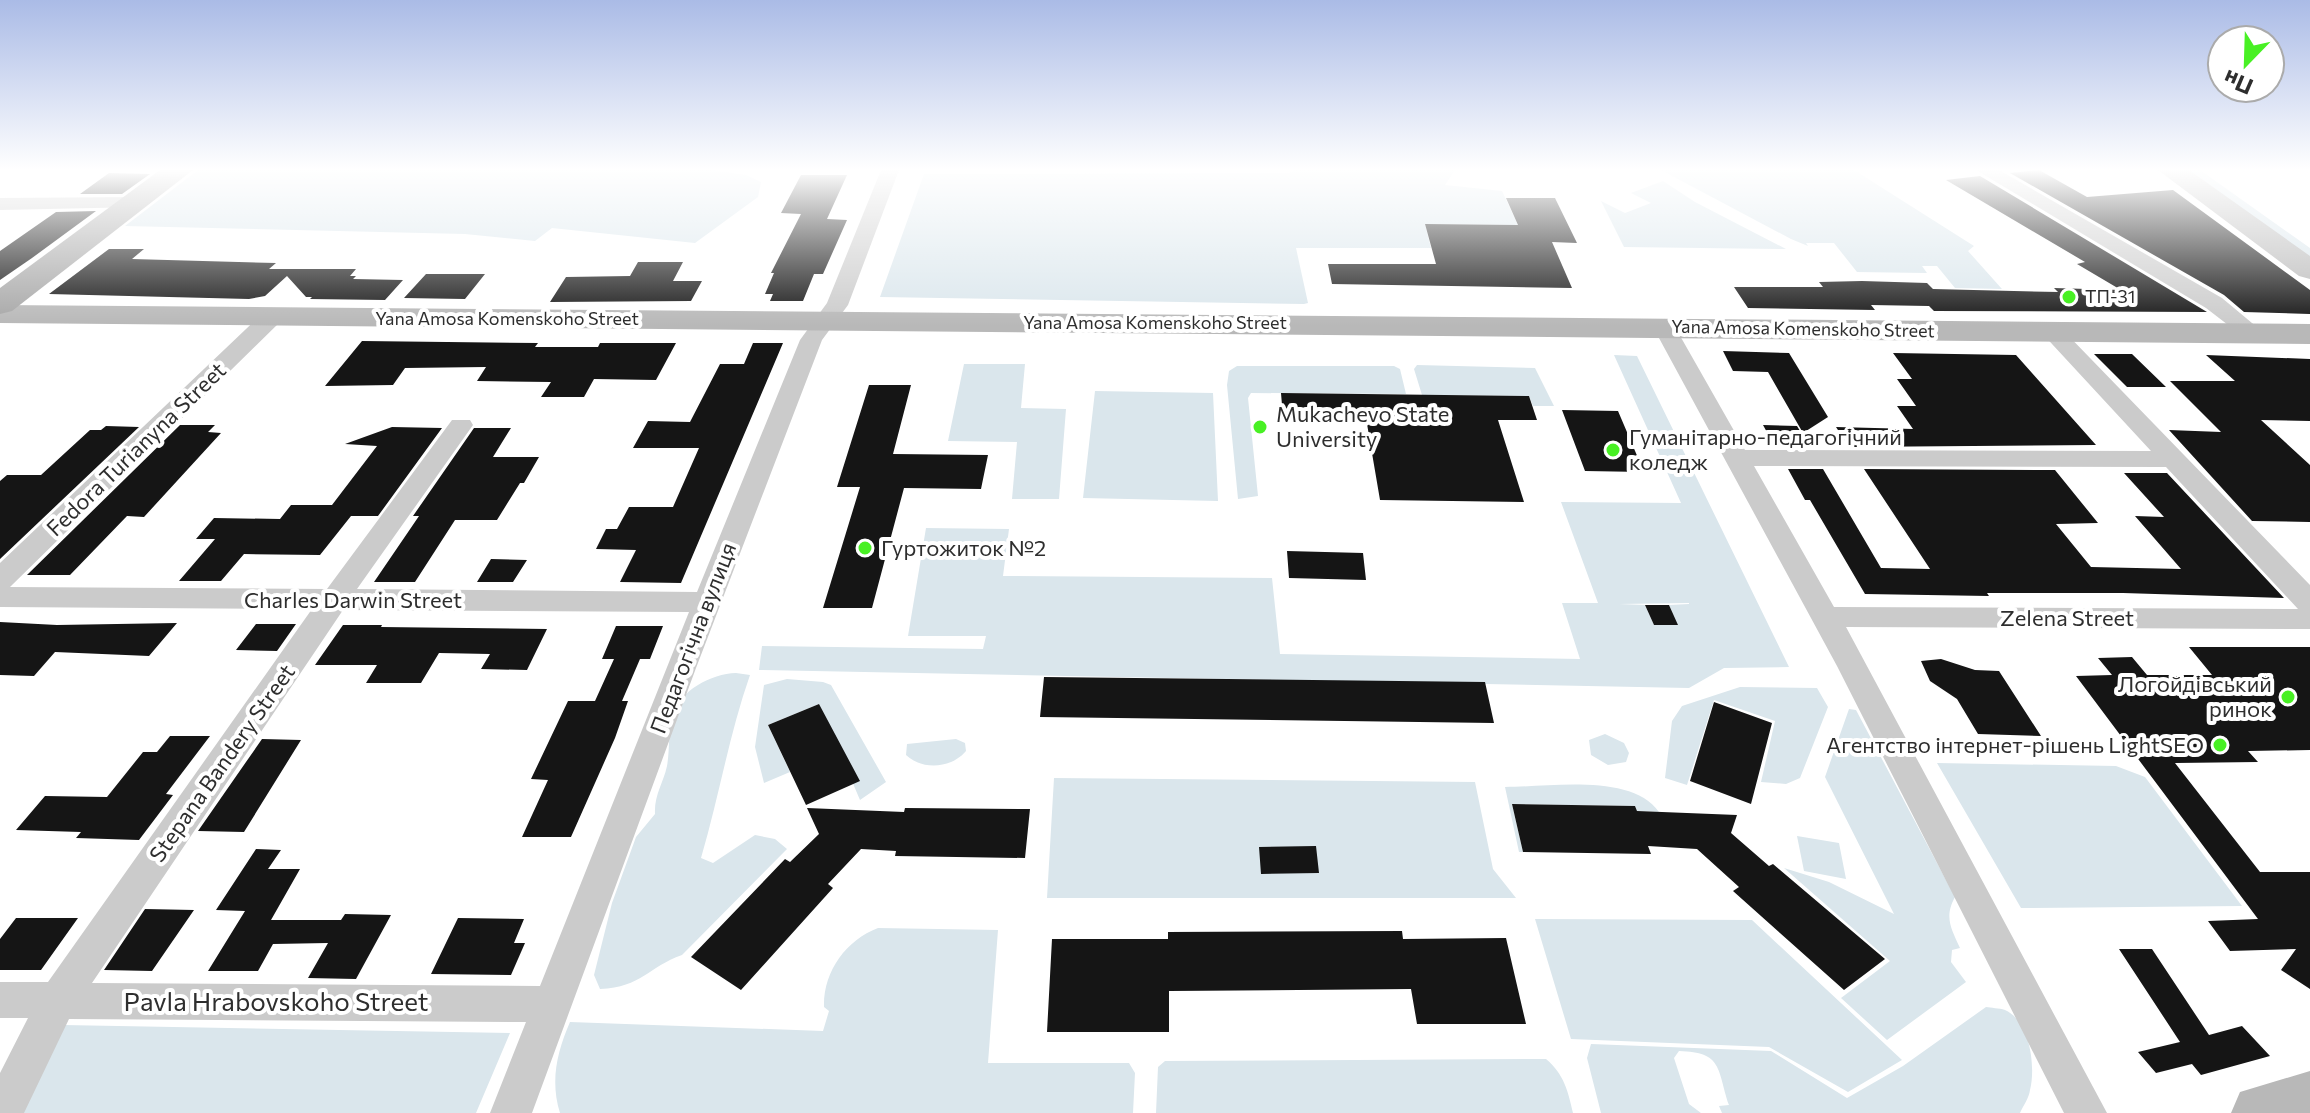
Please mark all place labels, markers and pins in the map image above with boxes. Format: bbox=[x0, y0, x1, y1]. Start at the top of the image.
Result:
place label: ТП-31 bbox=[2085, 285, 2136, 307]
marker: ТП-31 bbox=[2060, 288, 2078, 306]
place label: Mukachevo State University bbox=[1276, 400, 1449, 452]
marker: Mukachevo State University bbox=[1251, 418, 1269, 436]
place label: Гуманітарно-педагогічний коледж bbox=[1629, 423, 1902, 475]
marker: Гуманітарно-педагогічний коледж bbox=[1604, 441, 1622, 459]
place label: Гуртожиток №2 bbox=[881, 534, 1046, 561]
marker: Гуртожиток №2 bbox=[856, 539, 874, 557]
place label: Логойдівський ринок bbox=[2118, 670, 2272, 722]
marker: Логойдівський ринок bbox=[2279, 688, 2297, 706]
place label: Агентство інтернет-рішень LightSEO bbox=[1826, 731, 2204, 758]
marker: Агентство інтернет-рішень LightSEO bbox=[2211, 736, 2229, 754]

